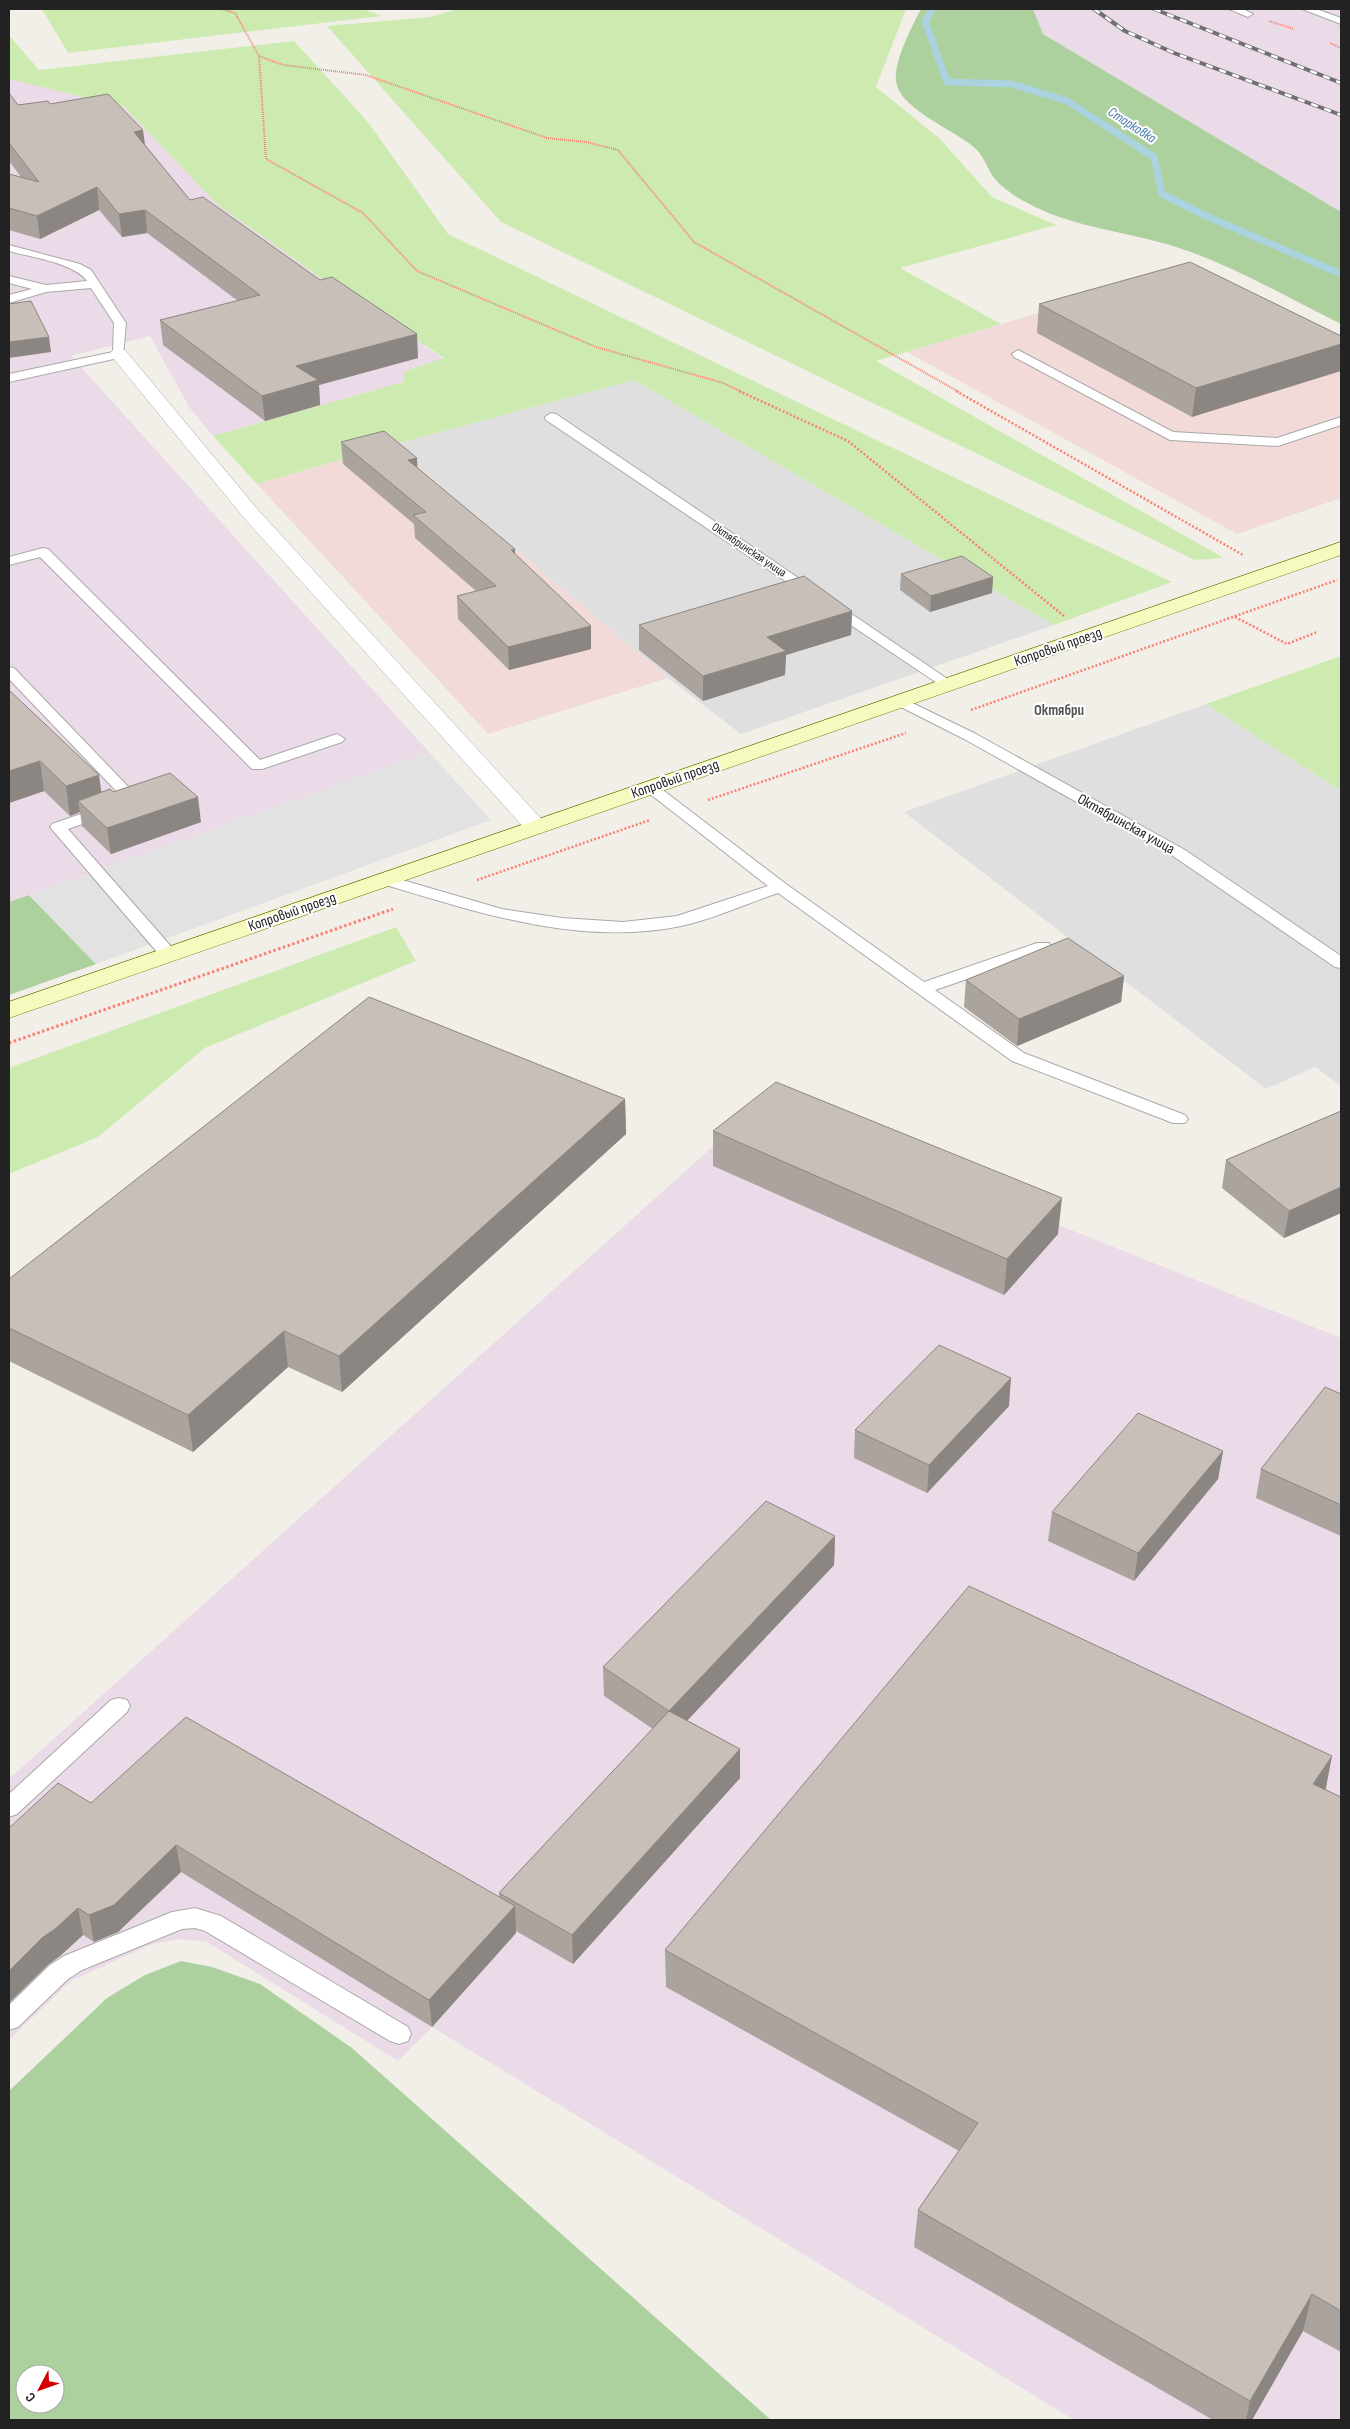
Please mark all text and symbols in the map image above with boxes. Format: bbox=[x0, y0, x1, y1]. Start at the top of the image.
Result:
water label: Старковка bbox=[1105, 103, 1160, 147]
street label: Октябринская улица bbox=[709, 520, 789, 581]
street label: Копровый проезд bbox=[1012, 623, 1104, 671]
district label: Октябри bbox=[1034, 701, 1084, 720]
street label: Копровый проезд bbox=[629, 755, 721, 803]
street label: Октябринская улица bbox=[1074, 789, 1178, 859]
street label: Копровый проезд bbox=[246, 888, 338, 936]
north arrow bbox=[15, 2364, 65, 2414]
text: С bbox=[22, 2389, 39, 2405]

